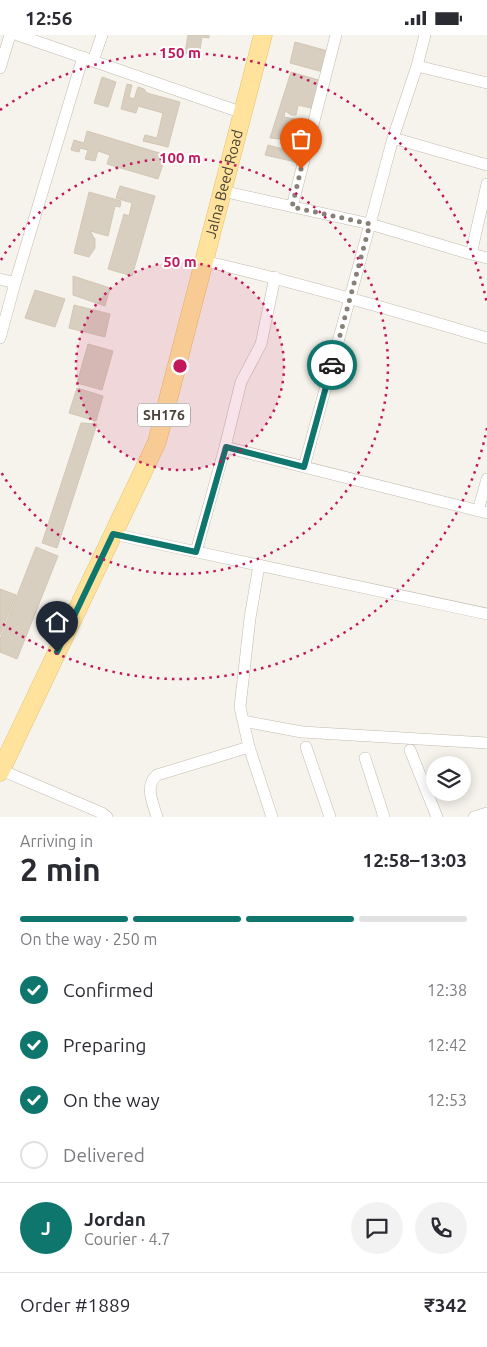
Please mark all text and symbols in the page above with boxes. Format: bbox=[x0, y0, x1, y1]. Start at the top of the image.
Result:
text: 12:56 bbox=[25, 7, 73, 29]
text: 150 m bbox=[159, 44, 201, 61]
pin bbox=[280, 118, 322, 169]
icon: bag bbox=[287, 125, 315, 153]
street label: Jalna Beed Road bbox=[201, 128, 246, 240]
text: 100 m bbox=[159, 149, 201, 166]
text: 50 m bbox=[163, 253, 197, 270]
courier bbox=[307, 340, 357, 390]
icon: car bbox=[318, 351, 346, 379]
centre of rings bbox=[171, 357, 189, 375]
road number: SH176 bbox=[138, 403, 190, 427]
pin bbox=[36, 601, 78, 652]
icon: home bbox=[43, 608, 71, 636]
map controls bbox=[426, 756, 471, 801]
button: layers bbox=[426, 756, 471, 801]
text: Arriving in bbox=[20, 832, 93, 850]
text: 12:58–13:03 bbox=[362, 849, 467, 871]
text: 2 min bbox=[20, 851, 101, 887]
text: On the way · 250 m bbox=[20, 930, 157, 948]
icon: check bbox=[20, 976, 48, 1004]
text: Confirmed bbox=[63, 979, 154, 1001]
text: 12:38 bbox=[427, 981, 467, 999]
icon: check bbox=[20, 1031, 48, 1059]
text: Preparing bbox=[63, 1034, 147, 1056]
text: 12:42 bbox=[427, 1036, 467, 1054]
icon: check bbox=[20, 1086, 48, 1114]
text: On the way bbox=[63, 1089, 160, 1111]
text: 12:53 bbox=[427, 1091, 467, 1109]
text: Delivered bbox=[63, 1144, 145, 1166]
button: chat bbox=[351, 1202, 403, 1254]
button: phone bbox=[415, 1202, 467, 1254]
text: Jordan bbox=[84, 1208, 146, 1230]
text: J bbox=[41, 1217, 51, 1239]
text: Courier · 4.7 bbox=[84, 1230, 170, 1248]
text: Order #1889 bbox=[20, 1294, 130, 1316]
text: ₹342 bbox=[424, 1294, 467, 1316]

